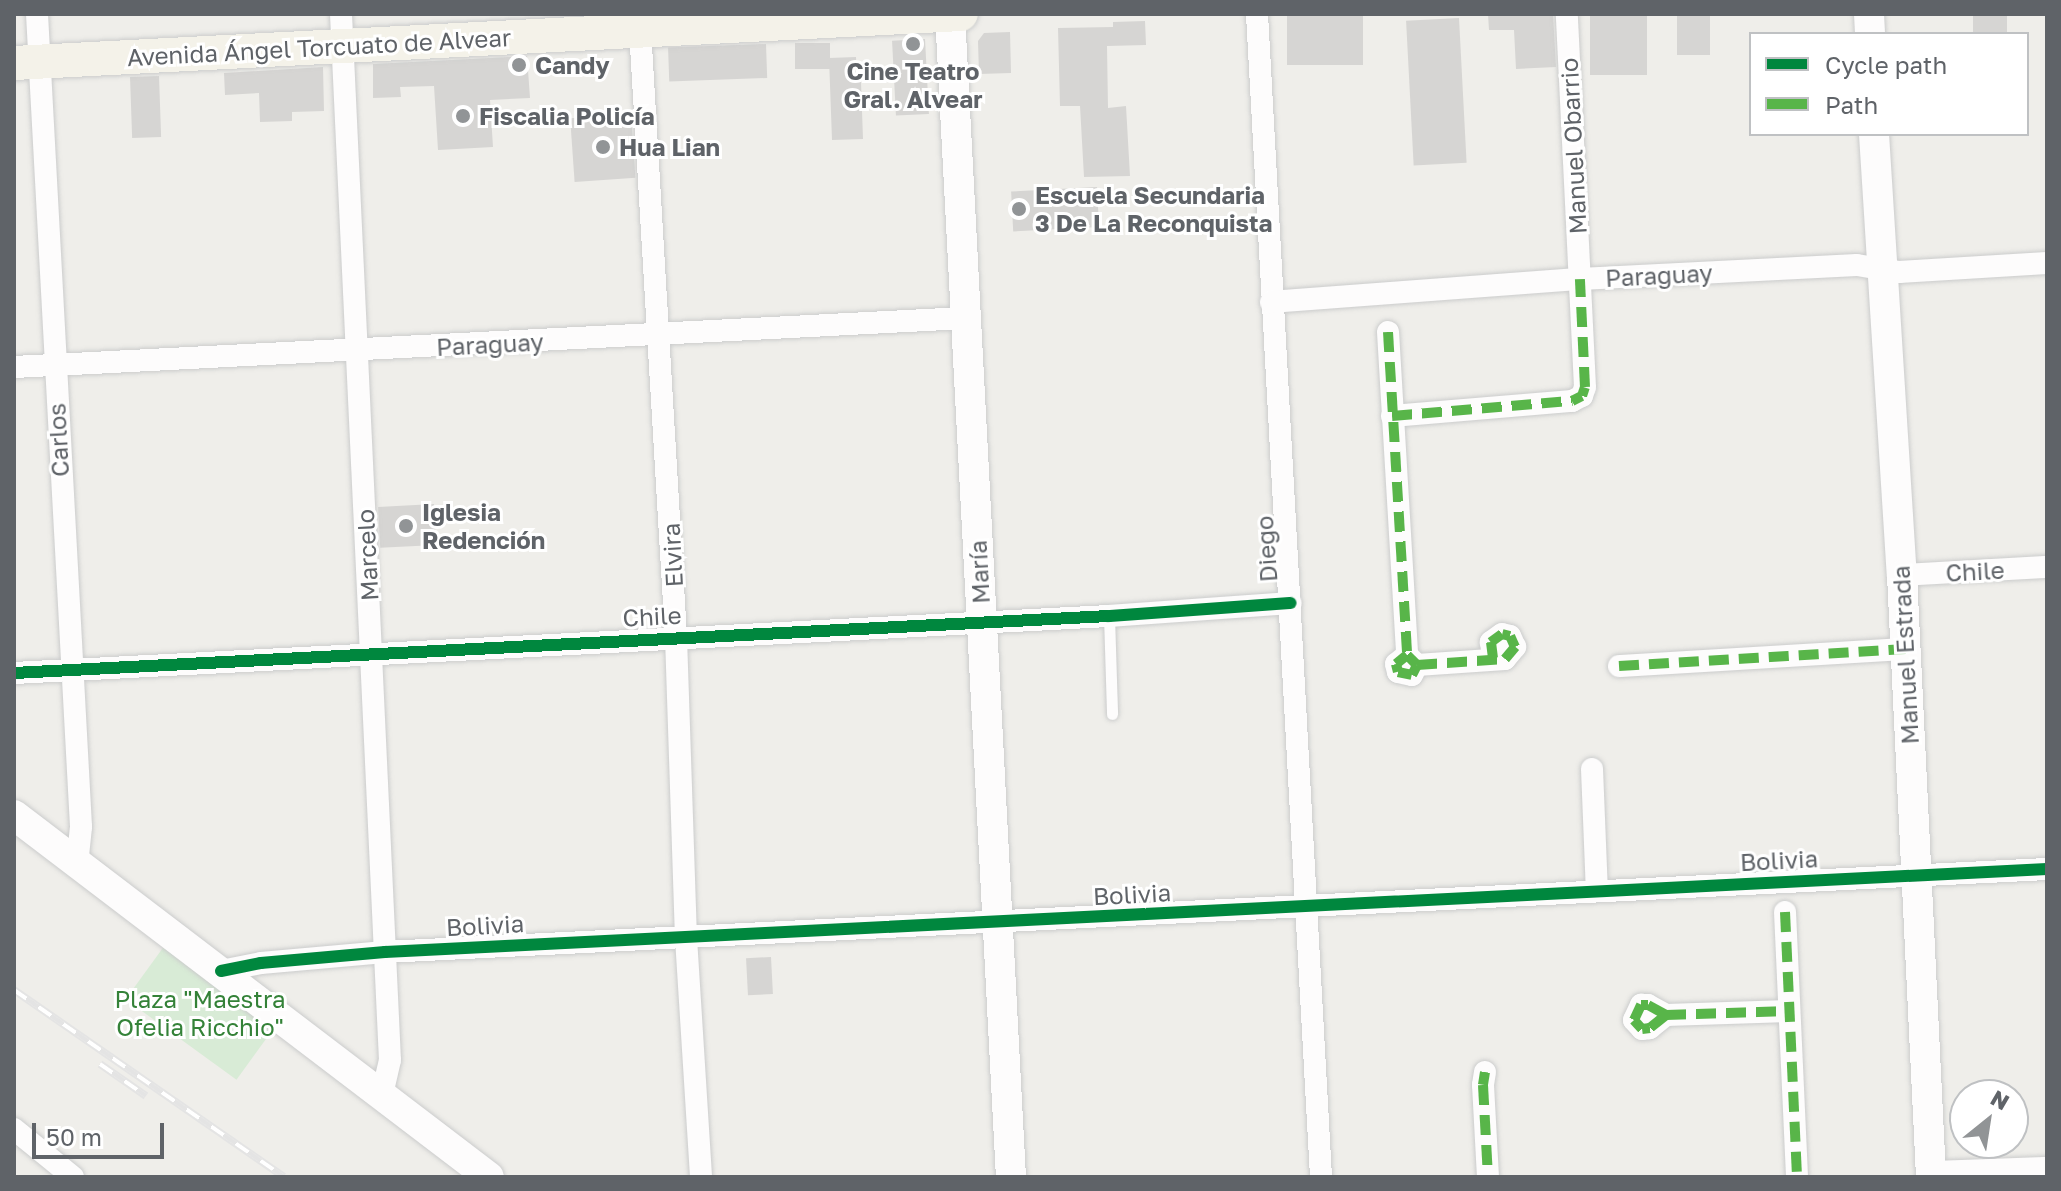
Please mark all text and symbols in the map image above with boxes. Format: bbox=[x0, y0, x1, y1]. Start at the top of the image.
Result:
street label: Avenida Ángel Torcuato de Alvear bbox=[126, 23, 512, 71]
legend bbox=[1749, 32, 2029, 136]
marker: Cine Teatro Gral. Alvear bbox=[904, 35, 922, 53]
text: Cycle path bbox=[1825, 50, 1947, 79]
place label: Candy bbox=[535, 51, 610, 79]
marker: Candy bbox=[510, 56, 528, 74]
place label: Cine Teatro Gral. Alvear bbox=[843, 57, 983, 113]
street label: Manuel Obarrio bbox=[1554, 57, 1592, 235]
text: Path bbox=[1825, 90, 1878, 119]
place label: Fiscalia Policía bbox=[479, 102, 655, 130]
marker: Fiscalia Policía bbox=[454, 107, 472, 125]
place label: Hua Lian bbox=[619, 133, 720, 161]
marker: Hua Lian bbox=[594, 138, 612, 156]
place label: Escuela Secundaria 3 De La Reconquista bbox=[1035, 181, 1272, 237]
marker: Escuela Secundaria 3 De La Reconquista bbox=[1010, 200, 1028, 218]
street label: Paraguay bbox=[1605, 258, 1713, 292]
street label: Paraguay bbox=[436, 327, 544, 361]
street label: Carlos bbox=[42, 402, 74, 478]
place label: Iglesia Redención bbox=[422, 498, 545, 554]
street label: Marcelo bbox=[350, 508, 384, 602]
street label: Diego bbox=[1249, 515, 1283, 583]
marker: Iglesia Redención bbox=[397, 517, 415, 535]
street label: Elvira bbox=[656, 522, 688, 588]
street label: María bbox=[963, 540, 995, 604]
street label: Chile bbox=[1945, 555, 2005, 587]
street label: Manuel Estrada bbox=[1886, 565, 1924, 745]
street label: Chile bbox=[622, 600, 682, 632]
street label: Bolivia bbox=[1739, 844, 1819, 876]
street label: Bolivia bbox=[1092, 878, 1172, 910]
street label: Bolivia bbox=[445, 909, 525, 941]
park label: Plaza "Maestra Ofelia Ricchio" bbox=[114, 985, 286, 1041]
north arrow bbox=[1949, 1079, 2029, 1159]
text: N bbox=[1986, 1084, 2014, 1115]
scale bar bbox=[36, 1107, 168, 1157]
text: 50 m bbox=[46, 1122, 102, 1151]

